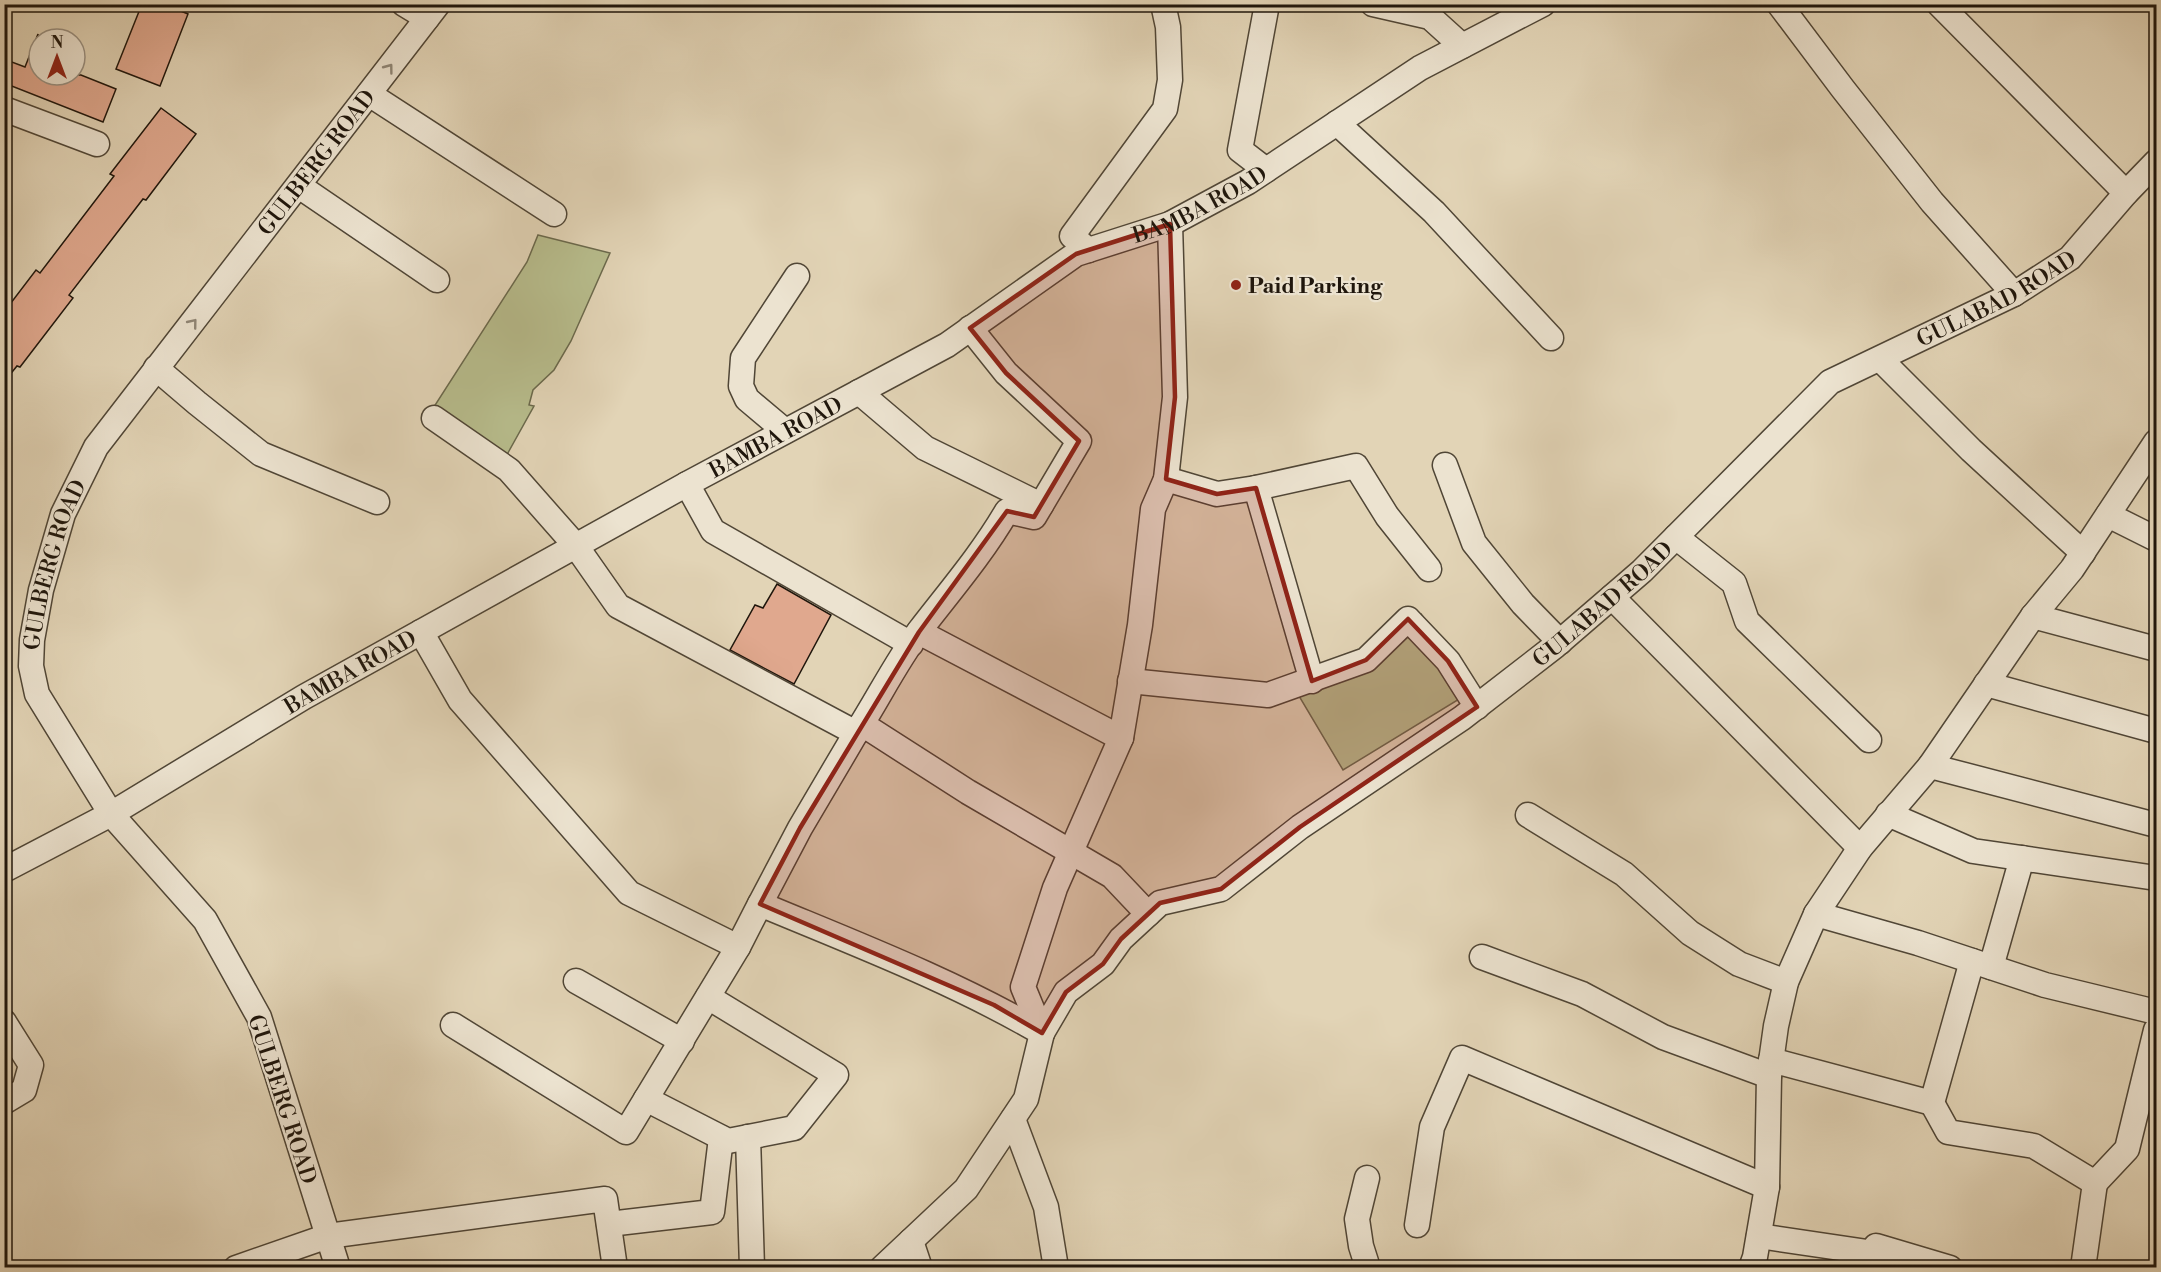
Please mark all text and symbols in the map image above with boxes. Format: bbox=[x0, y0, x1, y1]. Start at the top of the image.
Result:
north arrow bbox=[27, 27, 87, 87]
text: N bbox=[51, 33, 64, 53]
one-way arrow bbox=[381, 64, 392, 75]
street label: GULBERG ROAD bbox=[252, 85, 382, 241]
street label: BAMBA ROAD bbox=[1129, 161, 1273, 250]
street label: GULABAD ROAD bbox=[1912, 246, 2082, 354]
place label: Paid Parking bbox=[1248, 273, 1383, 300]
marker: Paid Parking bbox=[1229, 278, 1243, 292]
one-way arrow bbox=[186, 319, 197, 330]
street label: BAMBA ROAD bbox=[704, 391, 847, 485]
street label: GULBERG ROAD bbox=[20, 476, 93, 650]
street label: GULABAD ROAD bbox=[1527, 536, 1679, 674]
street label: BAMBA ROAD bbox=[279, 625, 422, 721]
street label: GULBERG ROAD bbox=[241, 1011, 322, 1188]

